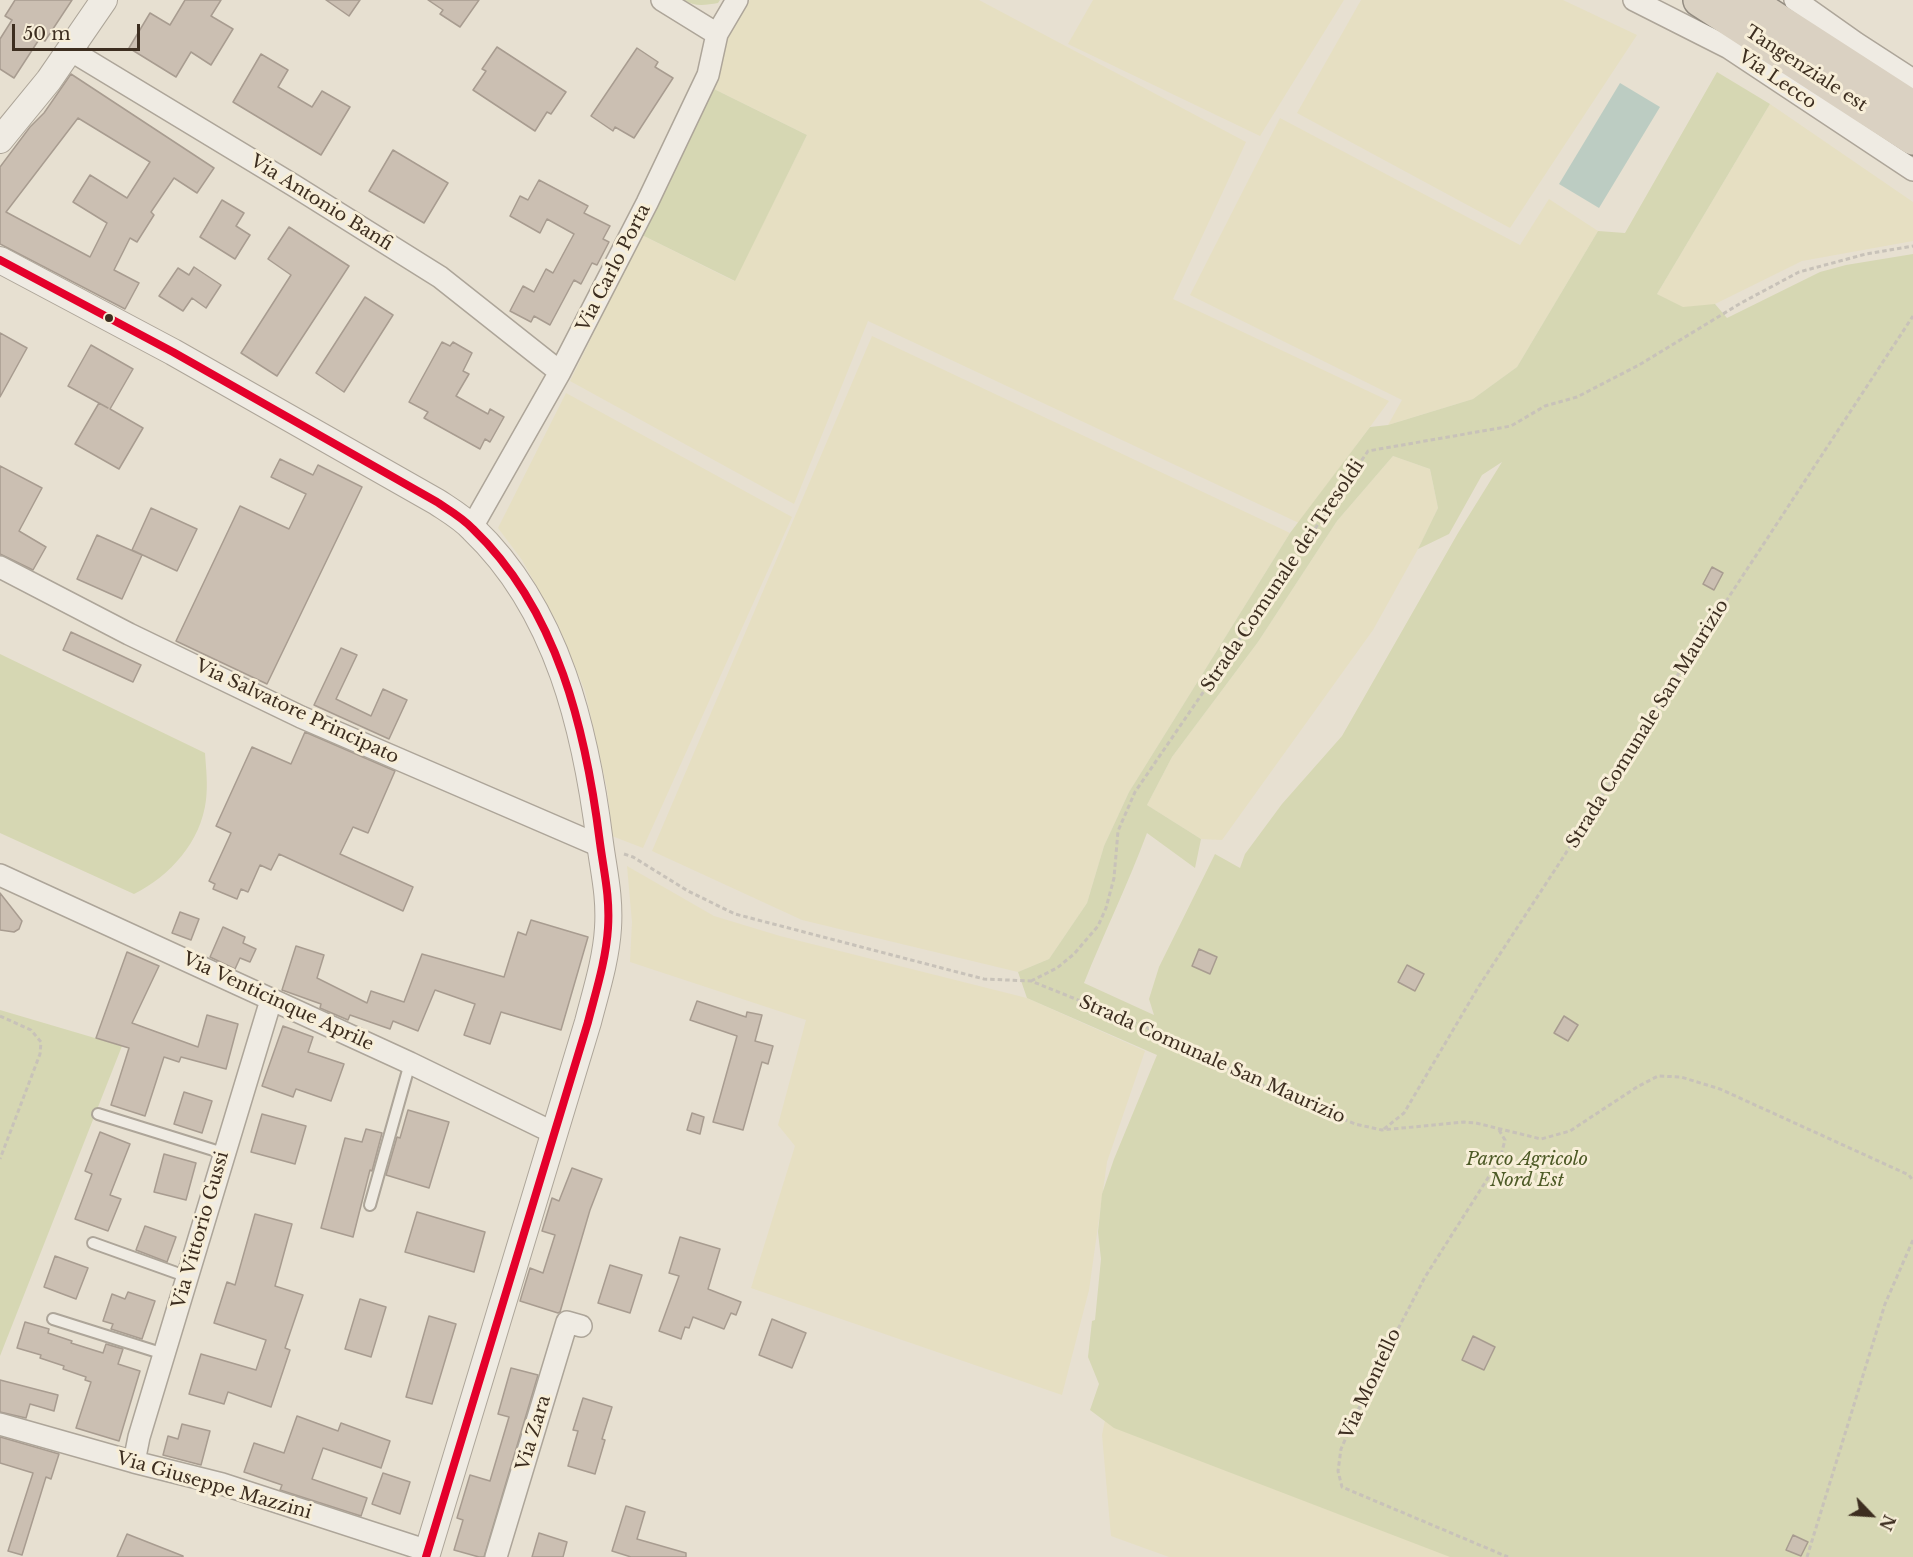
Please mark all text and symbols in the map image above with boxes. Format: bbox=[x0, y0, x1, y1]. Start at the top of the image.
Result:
scale bar bbox=[15, 12, 142, 50]
street label: Tangenziale est bbox=[1741, 22, 1871, 116]
text: 50 m bbox=[23, 23, 71, 45]
street label: Via Lecco bbox=[1734, 46, 1820, 114]
street label: Via Antonio Banfi bbox=[246, 151, 396, 255]
street label: Via Carlo Porta bbox=[573, 201, 655, 335]
unlabelled marker bbox=[103, 312, 115, 324]
street label: Strada Comunale dei Tresoldi bbox=[1197, 456, 1369, 696]
street label: Strada Comunale San Maurizio bbox=[1562, 596, 1734, 852]
street label: Via Salvatore Principato bbox=[192, 655, 402, 769]
street label: Via Venticinque Aprile bbox=[179, 948, 377, 1056]
street label: Strada Comunale San Maurizio bbox=[1076, 991, 1348, 1129]
street label: Via Vittorio Gussi bbox=[168, 1149, 234, 1311]
park label: Parco Agricolo Nord Est bbox=[1466, 1149, 1588, 1192]
street label: Via Montello bbox=[1336, 1325, 1406, 1443]
street label: Via Zara bbox=[512, 1393, 556, 1473]
street label: Via Giuseppe Mazzini bbox=[114, 1448, 314, 1524]
north arrow bbox=[1841, 1485, 1901, 1545]
text: N bbox=[1875, 1512, 1900, 1534]

